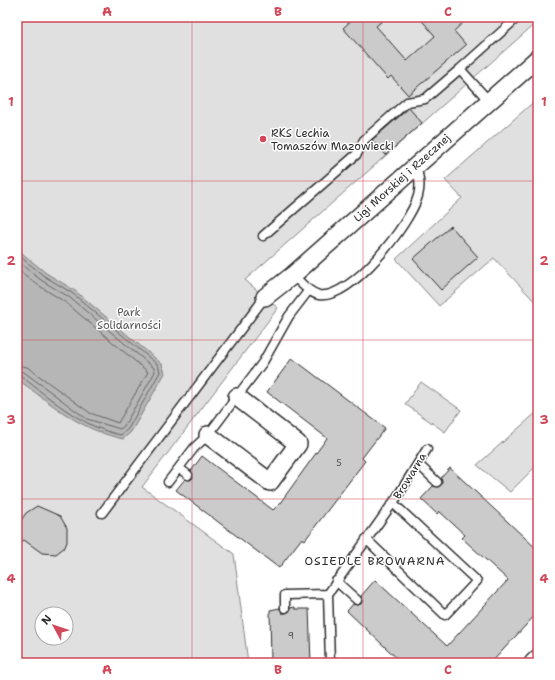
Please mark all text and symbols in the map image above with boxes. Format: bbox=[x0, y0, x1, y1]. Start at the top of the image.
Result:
text: A bbox=[102, 3, 112, 20]
text: B bbox=[274, 3, 282, 20]
text: C bbox=[444, 3, 452, 20]
text: 1 bbox=[8, 93, 14, 110]
text: 1 bbox=[541, 93, 547, 110]
place label: RKS Lechia Tomaszów Mazowiecki bbox=[271, 126, 394, 154]
street label: Ligi Morskiej i Rzecznej bbox=[350, 131, 454, 225]
marker: RKS Lechia Tomaszów Mazowiecki bbox=[258, 134, 268, 144]
text: 2 bbox=[6, 252, 16, 269]
text: 2 bbox=[539, 252, 549, 269]
park label: Park Solidarności bbox=[97, 305, 161, 333]
text: 3 bbox=[6, 411, 16, 428]
text: 3 bbox=[539, 411, 549, 428]
street label: Browarna bbox=[390, 450, 430, 502]
house number: 5 bbox=[336, 457, 342, 469]
district label: OSIEDLE BROWARNA bbox=[304, 553, 446, 569]
text: 4 bbox=[6, 570, 16, 587]
text: 4 bbox=[539, 570, 549, 587]
north arrow bbox=[34, 606, 74, 646]
text: N bbox=[38, 612, 55, 628]
house number: 9 bbox=[288, 630, 294, 642]
text: A bbox=[102, 661, 112, 678]
text: B bbox=[274, 661, 282, 678]
text: C bbox=[444, 661, 452, 678]

